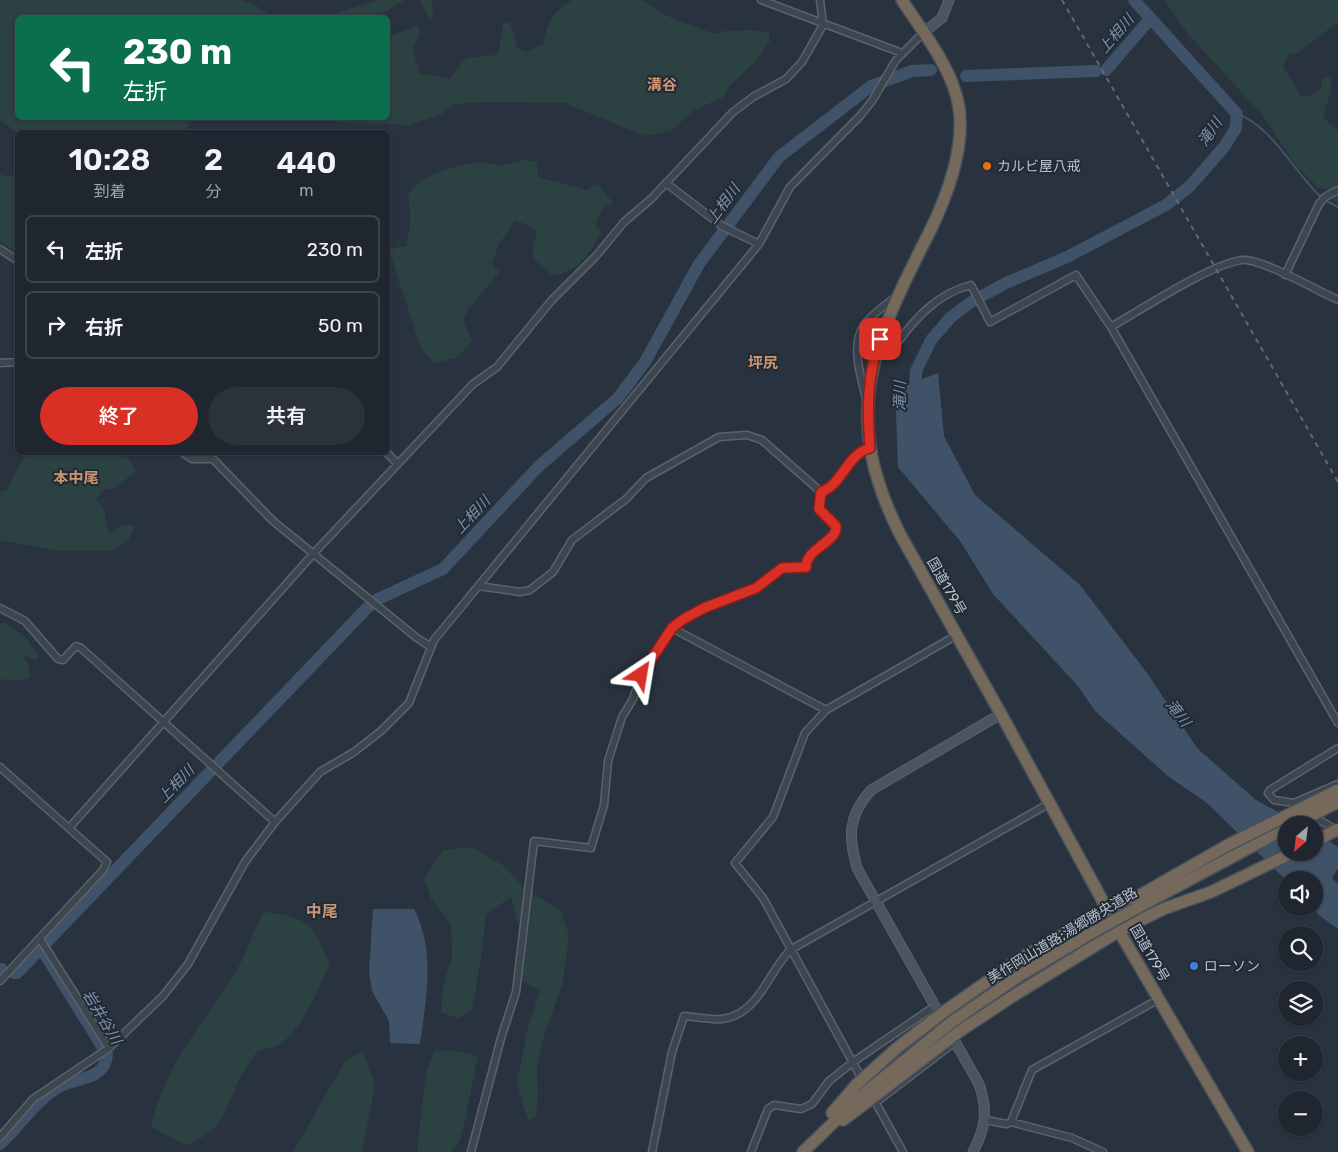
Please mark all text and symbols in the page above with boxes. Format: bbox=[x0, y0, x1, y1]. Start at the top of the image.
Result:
water label: 上相川 bbox=[1094, 10, 1139, 57]
text: 230 m bbox=[123, 31, 232, 73]
icon: left bbox=[40, 35, 105, 100]
district label: 溝谷 bbox=[647, 76, 677, 94]
text: 左折 bbox=[123, 78, 167, 105]
water label: 滝川 bbox=[1194, 113, 1227, 149]
text: 10:28 bbox=[69, 142, 150, 178]
text: 2 bbox=[204, 142, 223, 178]
text: 440 bbox=[276, 145, 337, 181]
place label: カルビ屋八戒 bbox=[997, 158, 1081, 175]
marker: カルビ屋八戒 bbox=[981, 160, 993, 172]
water label: 上相川 bbox=[702, 179, 745, 227]
text: m bbox=[299, 181, 314, 200]
text: 到着 bbox=[93, 182, 125, 201]
text: 分 bbox=[205, 182, 221, 201]
icon: left bbox=[42, 235, 70, 263]
text: 230 m bbox=[307, 238, 363, 261]
text: 左折 bbox=[85, 240, 123, 263]
icon: right bbox=[42, 311, 70, 339]
text: 50 m bbox=[318, 314, 363, 337]
text: 右折 bbox=[85, 316, 123, 339]
pin bbox=[859, 318, 901, 360]
icon: arrive bbox=[866, 325, 894, 353]
district label: 坪尻 bbox=[748, 354, 778, 372]
water label: 滝川 bbox=[891, 379, 909, 411]
button: 終了 bbox=[40, 387, 198, 445]
button: 共有 bbox=[208, 387, 365, 445]
district label: 本中尾 bbox=[53, 469, 99, 487]
water label: 上相川 bbox=[450, 491, 495, 538]
street label: 国道179号 bbox=[923, 555, 970, 618]
position arrow bbox=[614, 648, 666, 700]
water label: 滝川 bbox=[1162, 696, 1196, 732]
water label: 上相川 bbox=[154, 760, 199, 806]
north arrow bbox=[1278, 816, 1322, 861]
map controls bbox=[1278, 816, 1323, 1136]
button: sound bbox=[1278, 871, 1323, 916]
street label: 美作岡山道路;湯郷勝央道路 bbox=[984, 884, 1140, 987]
district label: 中尾 bbox=[306, 902, 338, 921]
street label: 国道179号 bbox=[1126, 922, 1173, 985]
button: search bbox=[1278, 926, 1323, 971]
place label: ローソン bbox=[1204, 958, 1260, 975]
marker: ローソン bbox=[1188, 960, 1200, 972]
button: layers bbox=[1278, 981, 1323, 1026]
water label: 岩井谷川 bbox=[79, 987, 126, 1049]
button: + bbox=[1278, 1036, 1323, 1081]
button: − bbox=[1278, 1091, 1323, 1136]

